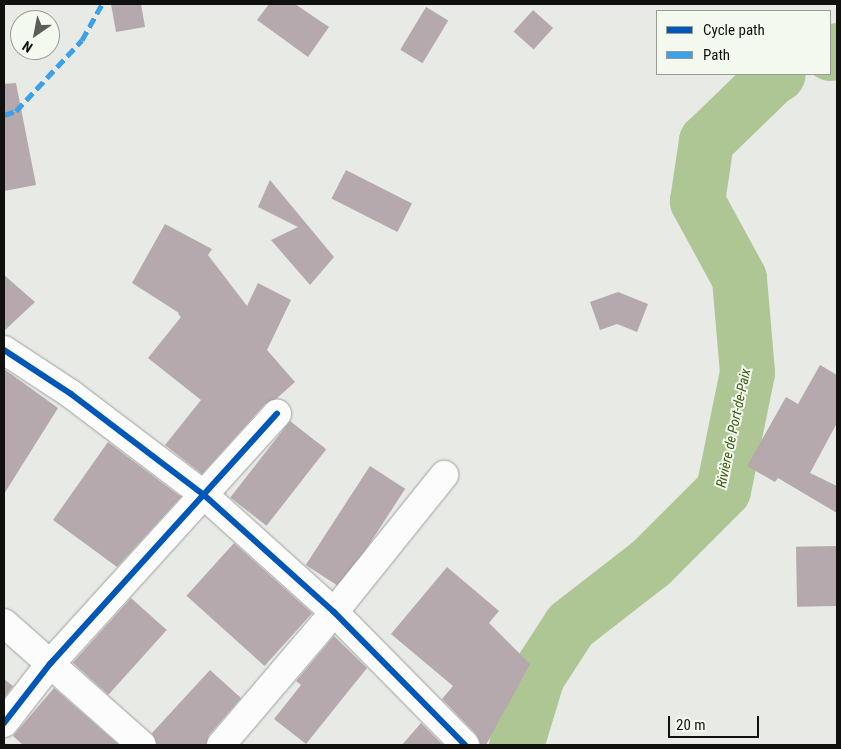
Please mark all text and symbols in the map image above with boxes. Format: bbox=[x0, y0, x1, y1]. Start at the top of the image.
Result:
north arrow bbox=[10, 10, 60, 60]
legend bbox=[656, 10, 831, 75]
text: Cycle path bbox=[703, 21, 765, 39]
text: N bbox=[19, 38, 35, 56]
text: Path bbox=[703, 46, 730, 64]
water label: Rivière de Port-de-Paix bbox=[712, 367, 754, 489]
scale bar bbox=[671, 706, 762, 738]
text: 20 m bbox=[676, 716, 706, 734]

